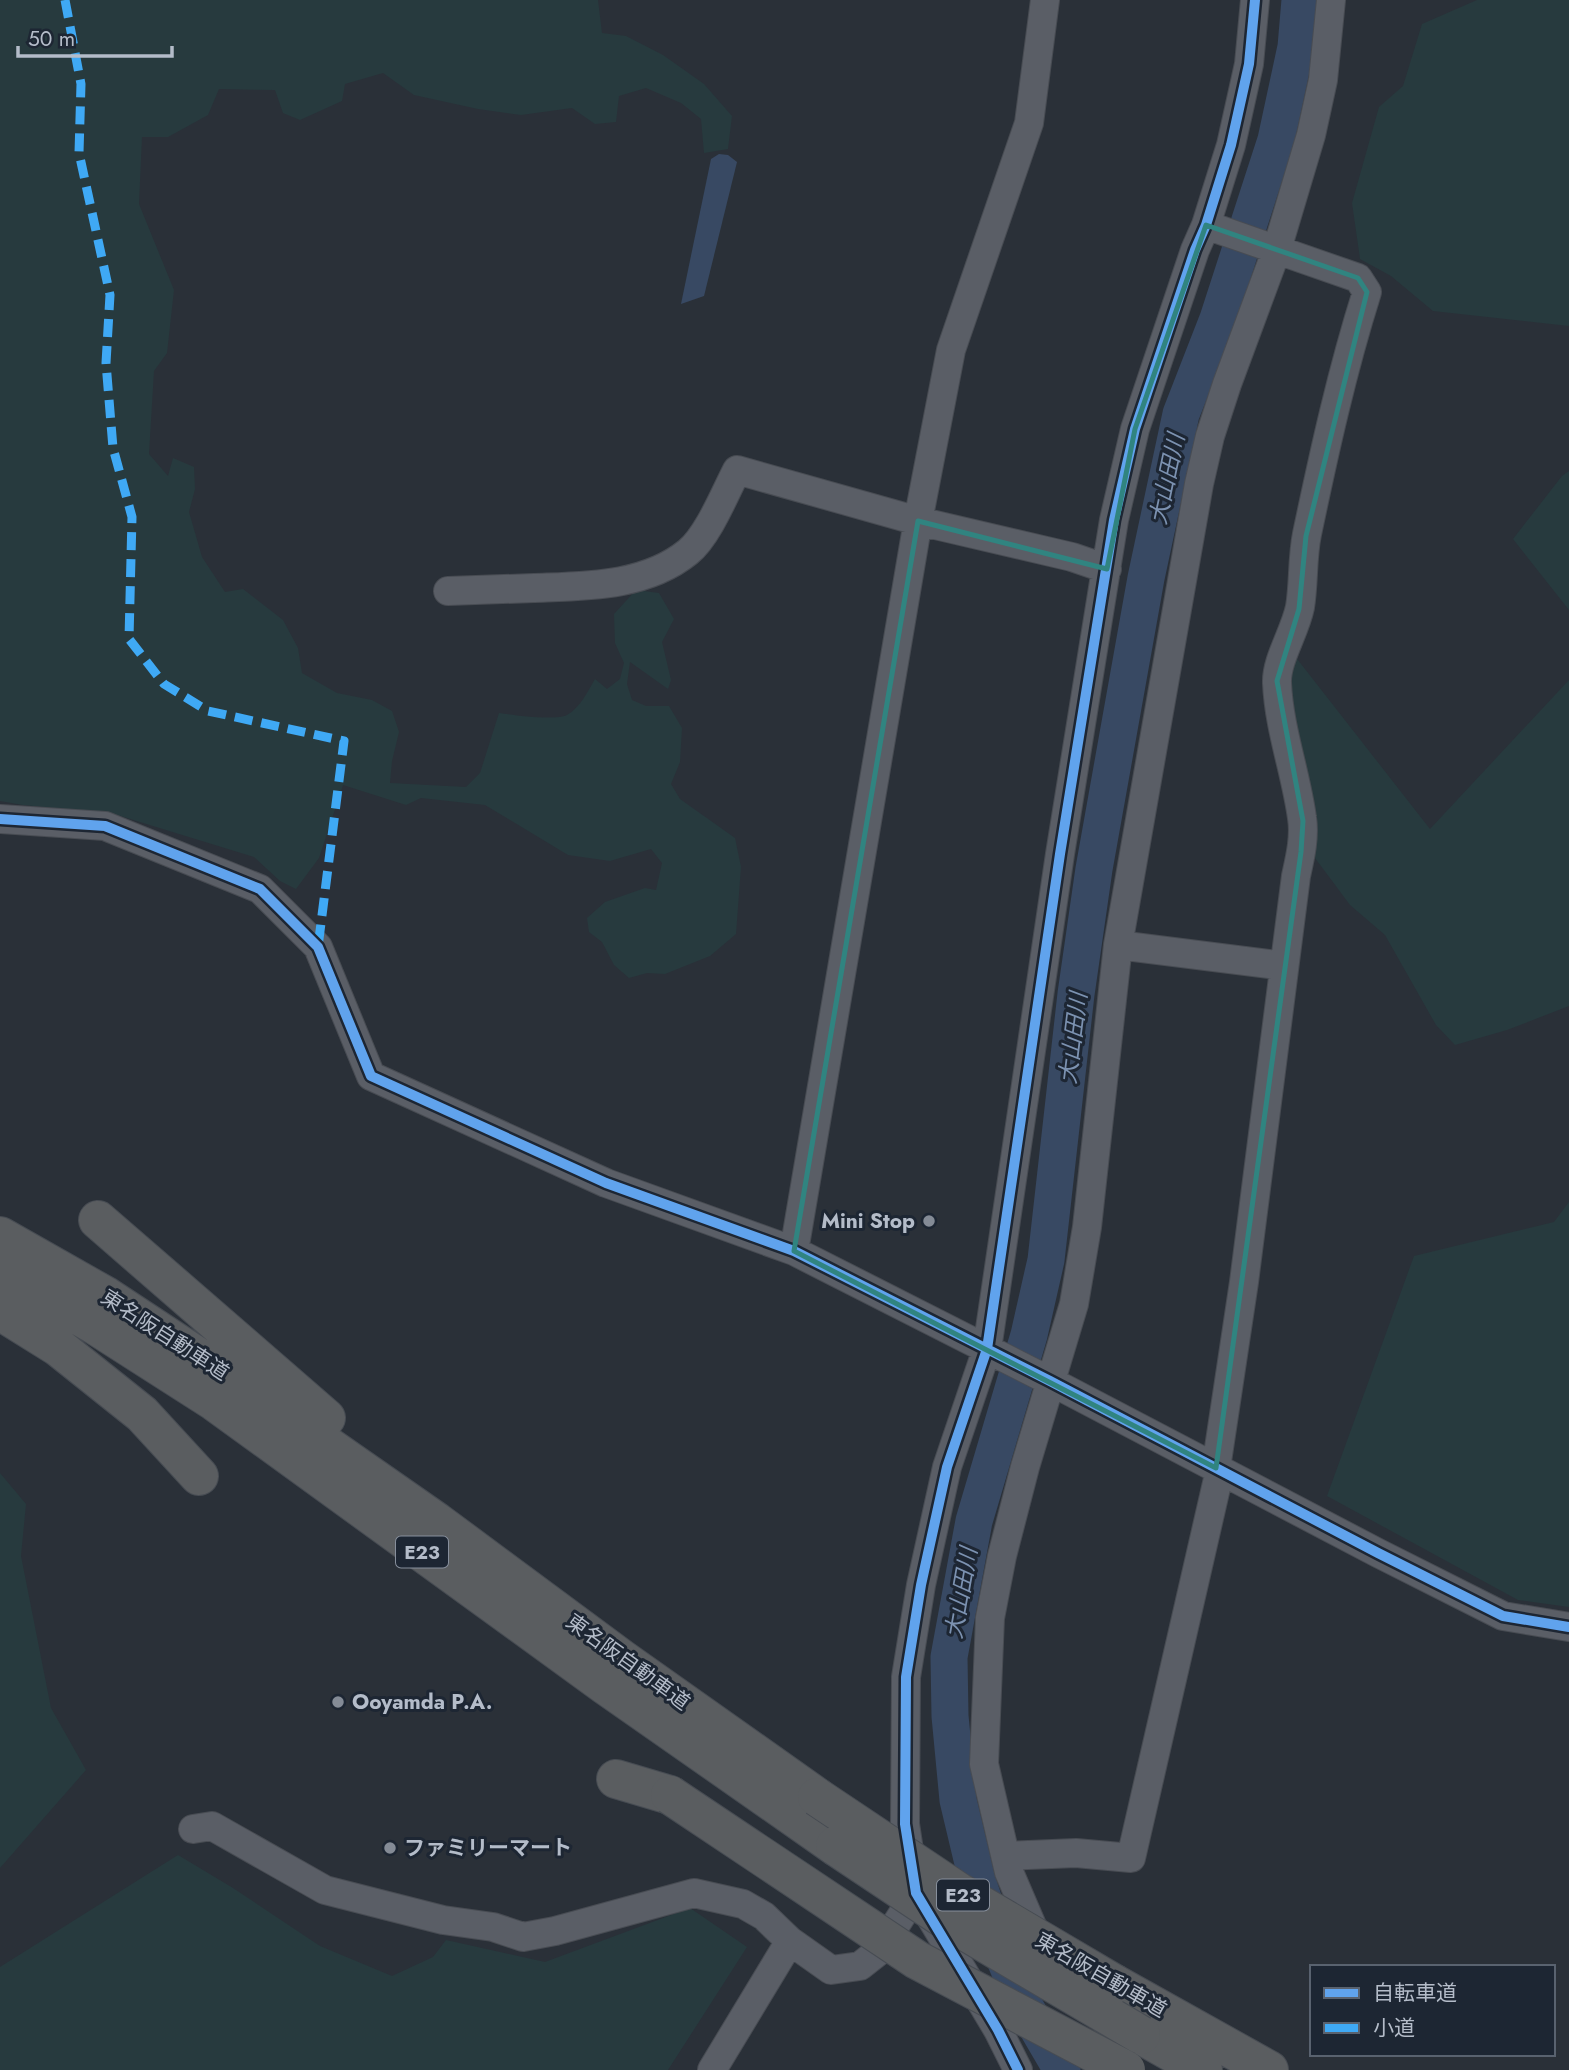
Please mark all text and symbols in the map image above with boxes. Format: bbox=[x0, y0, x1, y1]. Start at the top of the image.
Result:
scale bar bbox=[18, 14, 172, 58]
text: 50 m bbox=[28, 24, 75, 54]
water label: 大山田川 bbox=[1141, 428, 1194, 528]
water label: 大山田川 bbox=[1051, 987, 1096, 1086]
place label: Mini Stop bbox=[821, 1206, 915, 1236]
marker: Mini Stop bbox=[921, 1213, 937, 1229]
street label: 東名阪自動車道 bbox=[95, 1282, 235, 1388]
road number: E23 bbox=[396, 1536, 448, 1568]
water label: 大山田川 bbox=[936, 1542, 986, 1641]
street label: 東名阪自動車道 bbox=[560, 1607, 696, 1717]
place label: Ooyamda P.A. bbox=[352, 1687, 493, 1717]
marker: Ooyamda P.A. bbox=[330, 1694, 346, 1710]
place label: ファミリーマート bbox=[404, 1833, 572, 1863]
marker: ファミリーマート bbox=[382, 1840, 398, 1856]
road number: E23 bbox=[937, 1880, 989, 1910]
street label: 東名阪自動車道 bbox=[1030, 1925, 1172, 2025]
legend bbox=[1310, 1965, 1555, 2056]
text: 自転車道 bbox=[1373, 1978, 1457, 2008]
text: 小道 bbox=[1373, 2013, 1415, 2043]

